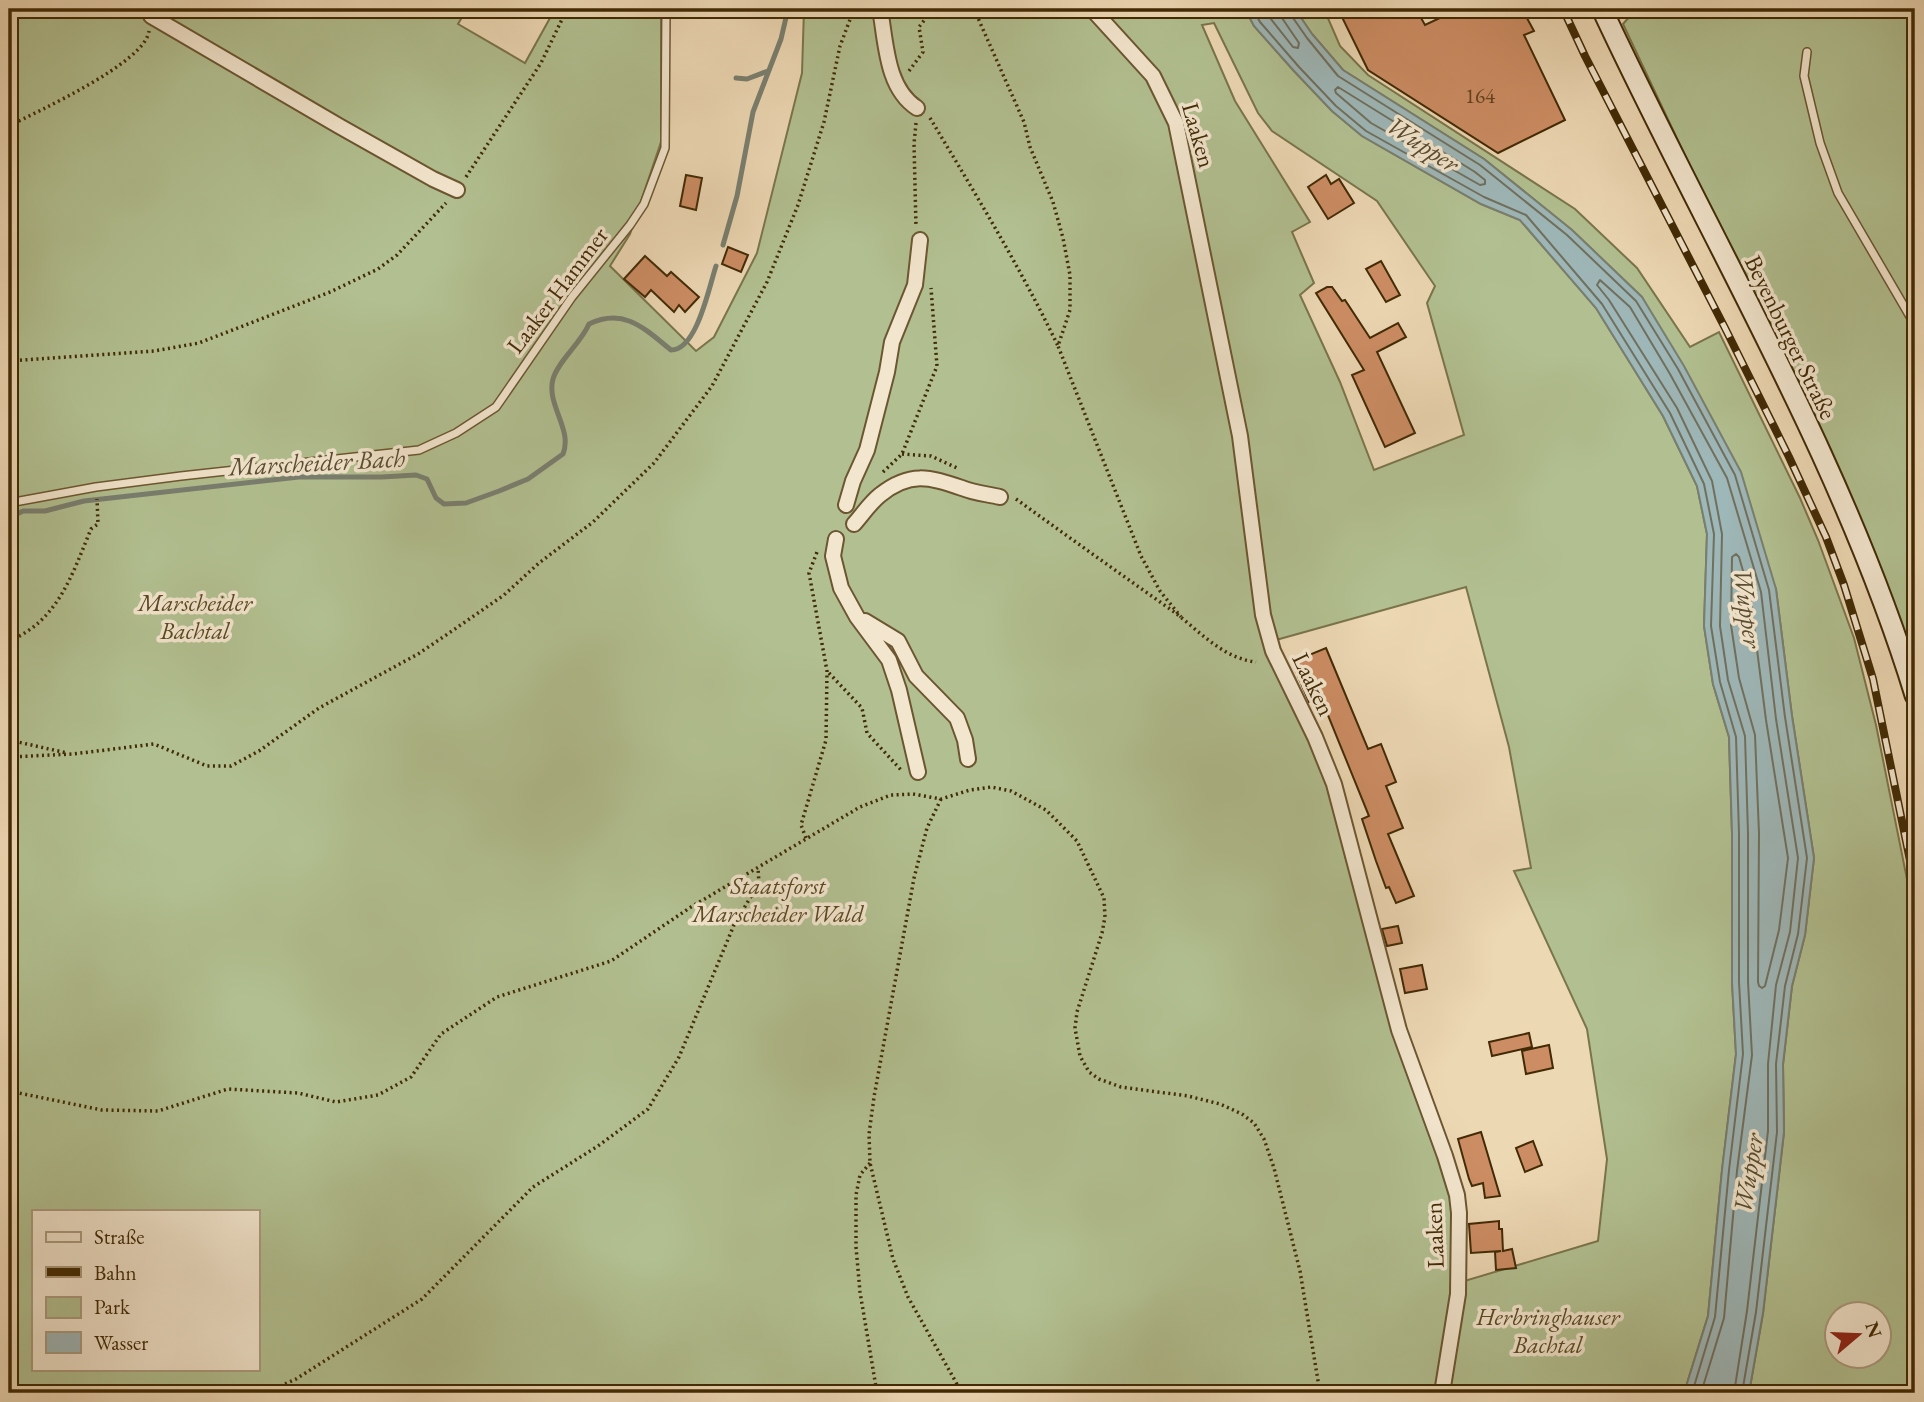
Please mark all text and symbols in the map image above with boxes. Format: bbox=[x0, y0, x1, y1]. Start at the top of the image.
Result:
house number: 164 bbox=[1465, 82, 1496, 109]
street label: Laaken bbox=[1175, 99, 1223, 172]
water label: Wupper bbox=[1380, 108, 1467, 181]
street label: Laaker Hammer bbox=[499, 221, 615, 359]
street label: Beyenburger Straße bbox=[1738, 250, 1844, 424]
water label: Marscheider Bach bbox=[226, 440, 406, 484]
water label: Wupper bbox=[1726, 566, 1771, 651]
park label: Marscheider Bachtal bbox=[136, 587, 254, 646]
street label: Laaken bbox=[1285, 647, 1343, 721]
park label: Staatsforst Marscheider Wald bbox=[690, 870, 864, 929]
water label: Wupper bbox=[1725, 1130, 1771, 1215]
street label: Laaken bbox=[1417, 1201, 1451, 1269]
legend bbox=[32, 1210, 259, 1370]
text: Straße bbox=[94, 1223, 145, 1250]
text: Bahn bbox=[94, 1259, 137, 1286]
text: Park bbox=[94, 1293, 131, 1320]
north arrow bbox=[1822, 1300, 1892, 1370]
park label: Herbringhauser Bachtal bbox=[1475, 1301, 1621, 1360]
text: N bbox=[1859, 1318, 1888, 1342]
text: Wasser bbox=[94, 1329, 148, 1356]

